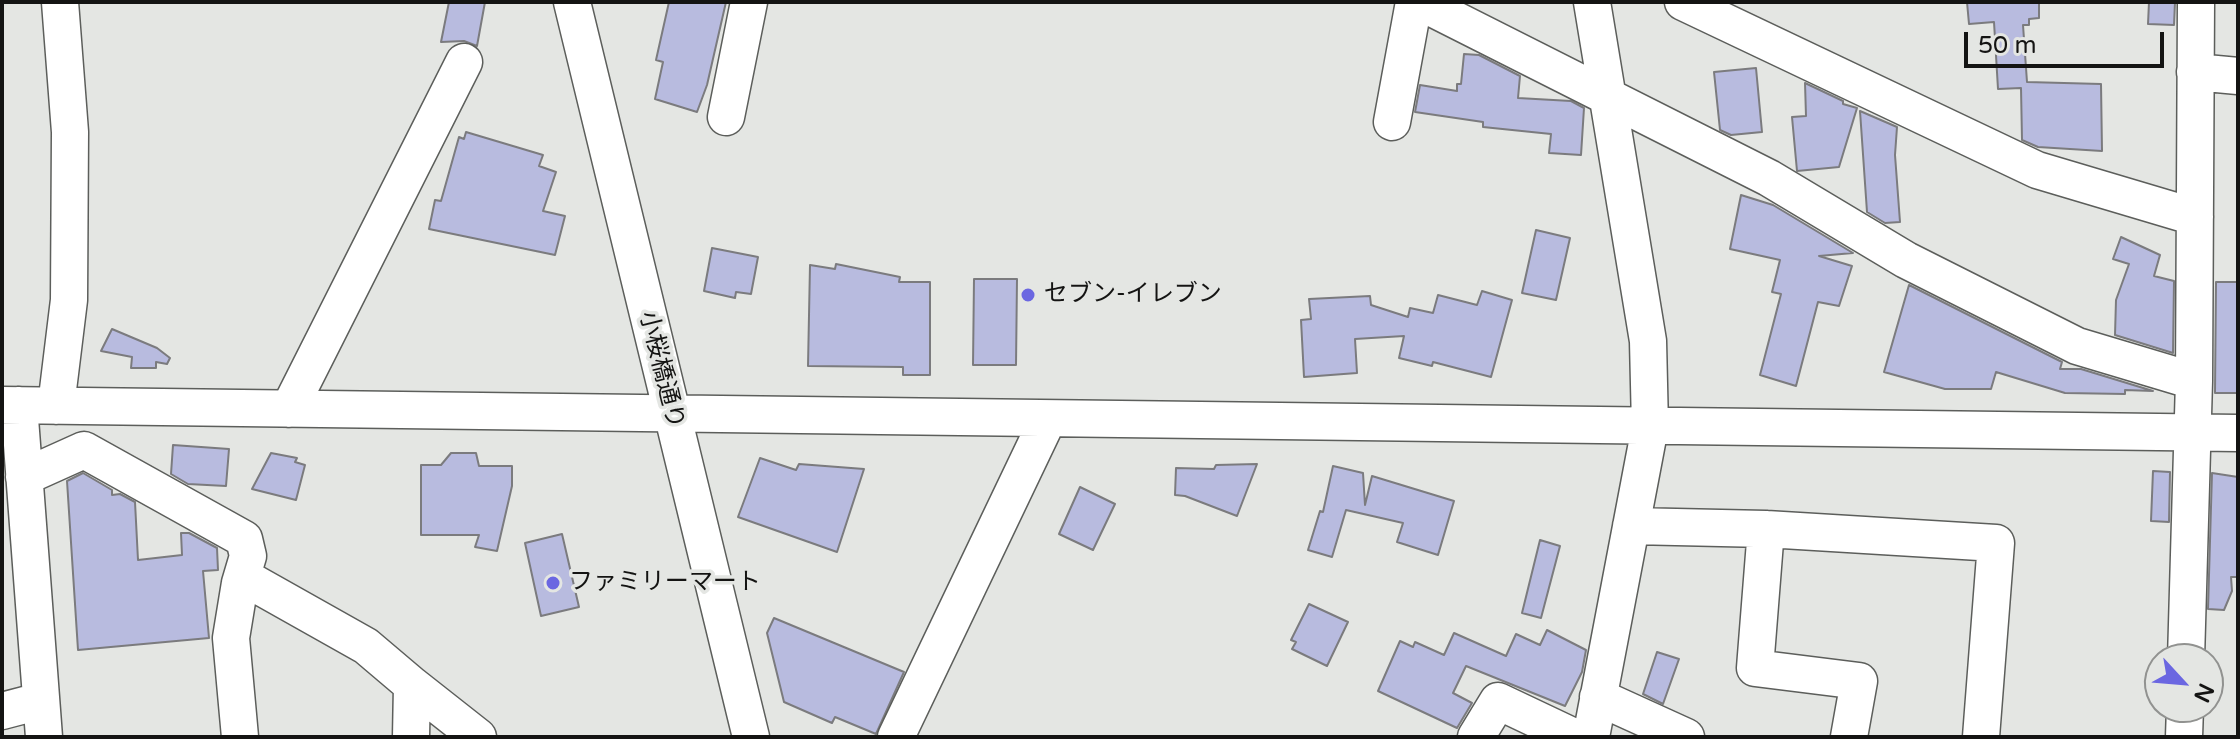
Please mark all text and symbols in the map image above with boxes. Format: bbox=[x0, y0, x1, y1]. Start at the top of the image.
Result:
scale bar bbox=[1968, 16, 2168, 66]
text: 50 m bbox=[1978, 31, 2036, 60]
place label: セブン-イレブン bbox=[1044, 281, 1222, 309]
marker: セブン-イレブン bbox=[1019, 286, 1037, 304]
street label: 小桜橋通り bbox=[633, 308, 689, 432]
place label: ファミリーマート bbox=[569, 569, 761, 597]
marker: ファミリーマート bbox=[544, 574, 562, 592]
north arrow bbox=[2144, 643, 2224, 723]
text: N bbox=[2188, 679, 2219, 706]

